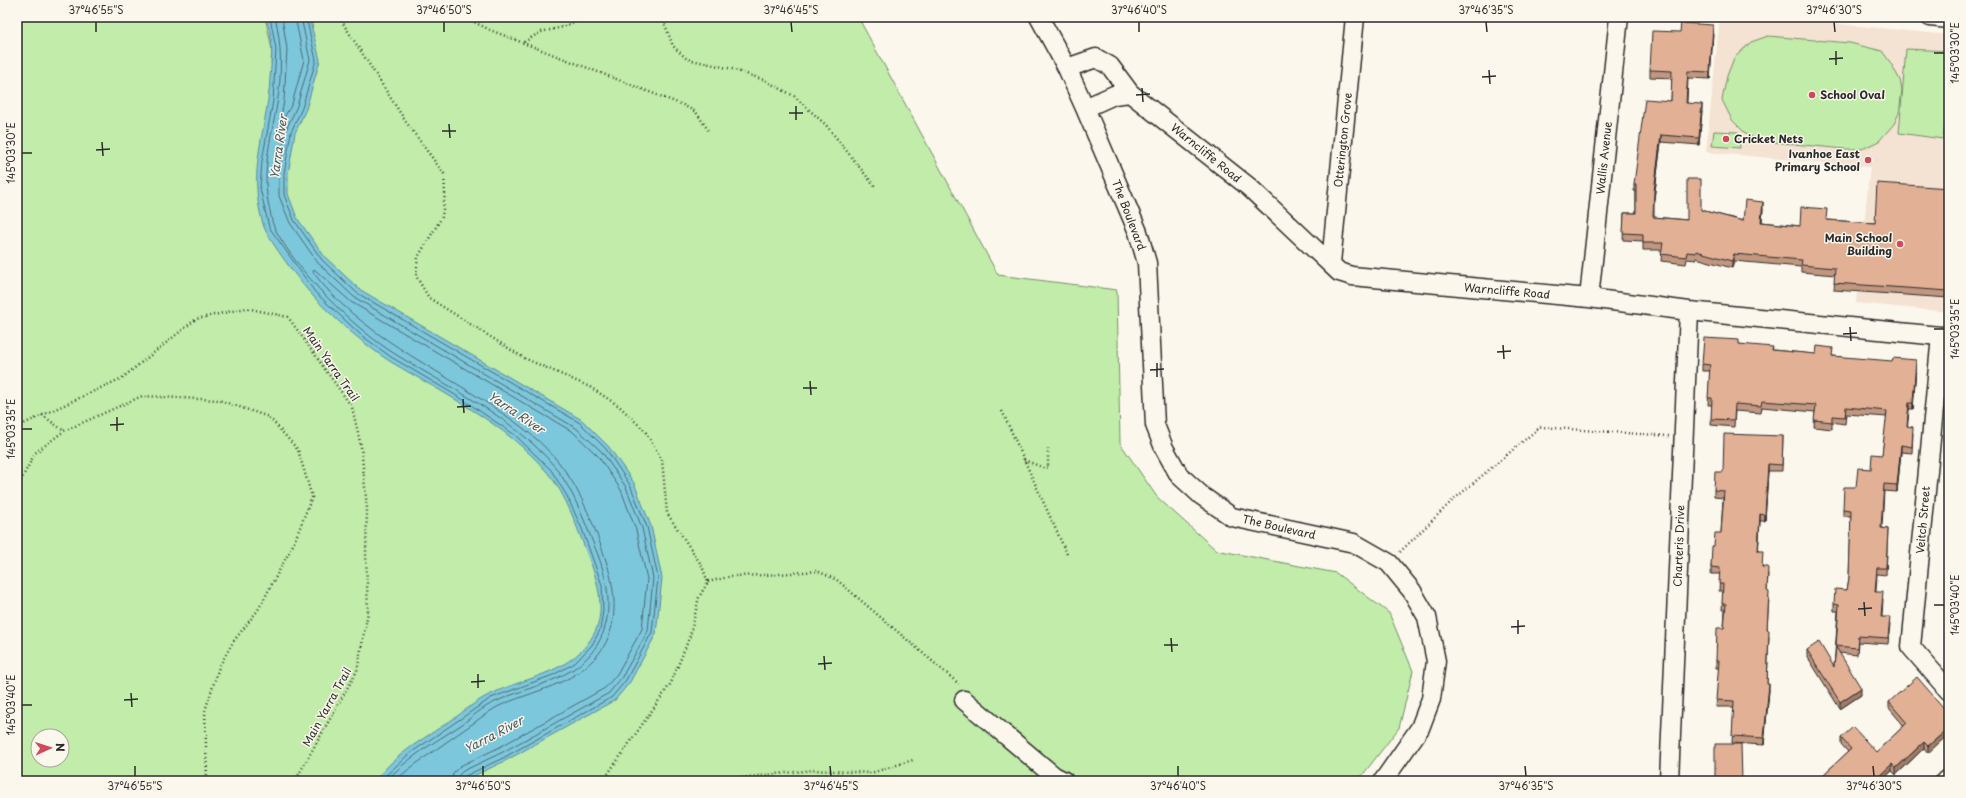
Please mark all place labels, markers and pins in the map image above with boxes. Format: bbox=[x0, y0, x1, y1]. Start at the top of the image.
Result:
place label: School Oval bbox=[1820, 86, 1885, 103]
marker: School Oval bbox=[1807, 90, 1817, 100]
place label: Cricket Nets bbox=[1734, 130, 1804, 147]
marker: Cricket Nets bbox=[1721, 134, 1731, 144]
place label: Ivanhoe East Primary School bbox=[1775, 145, 1860, 175]
marker: Ivanhoe East Primary School bbox=[1863, 155, 1873, 165]
place label: Main School Building bbox=[1825, 229, 1892, 259]
marker: Main School Building bbox=[1895, 239, 1905, 249]

